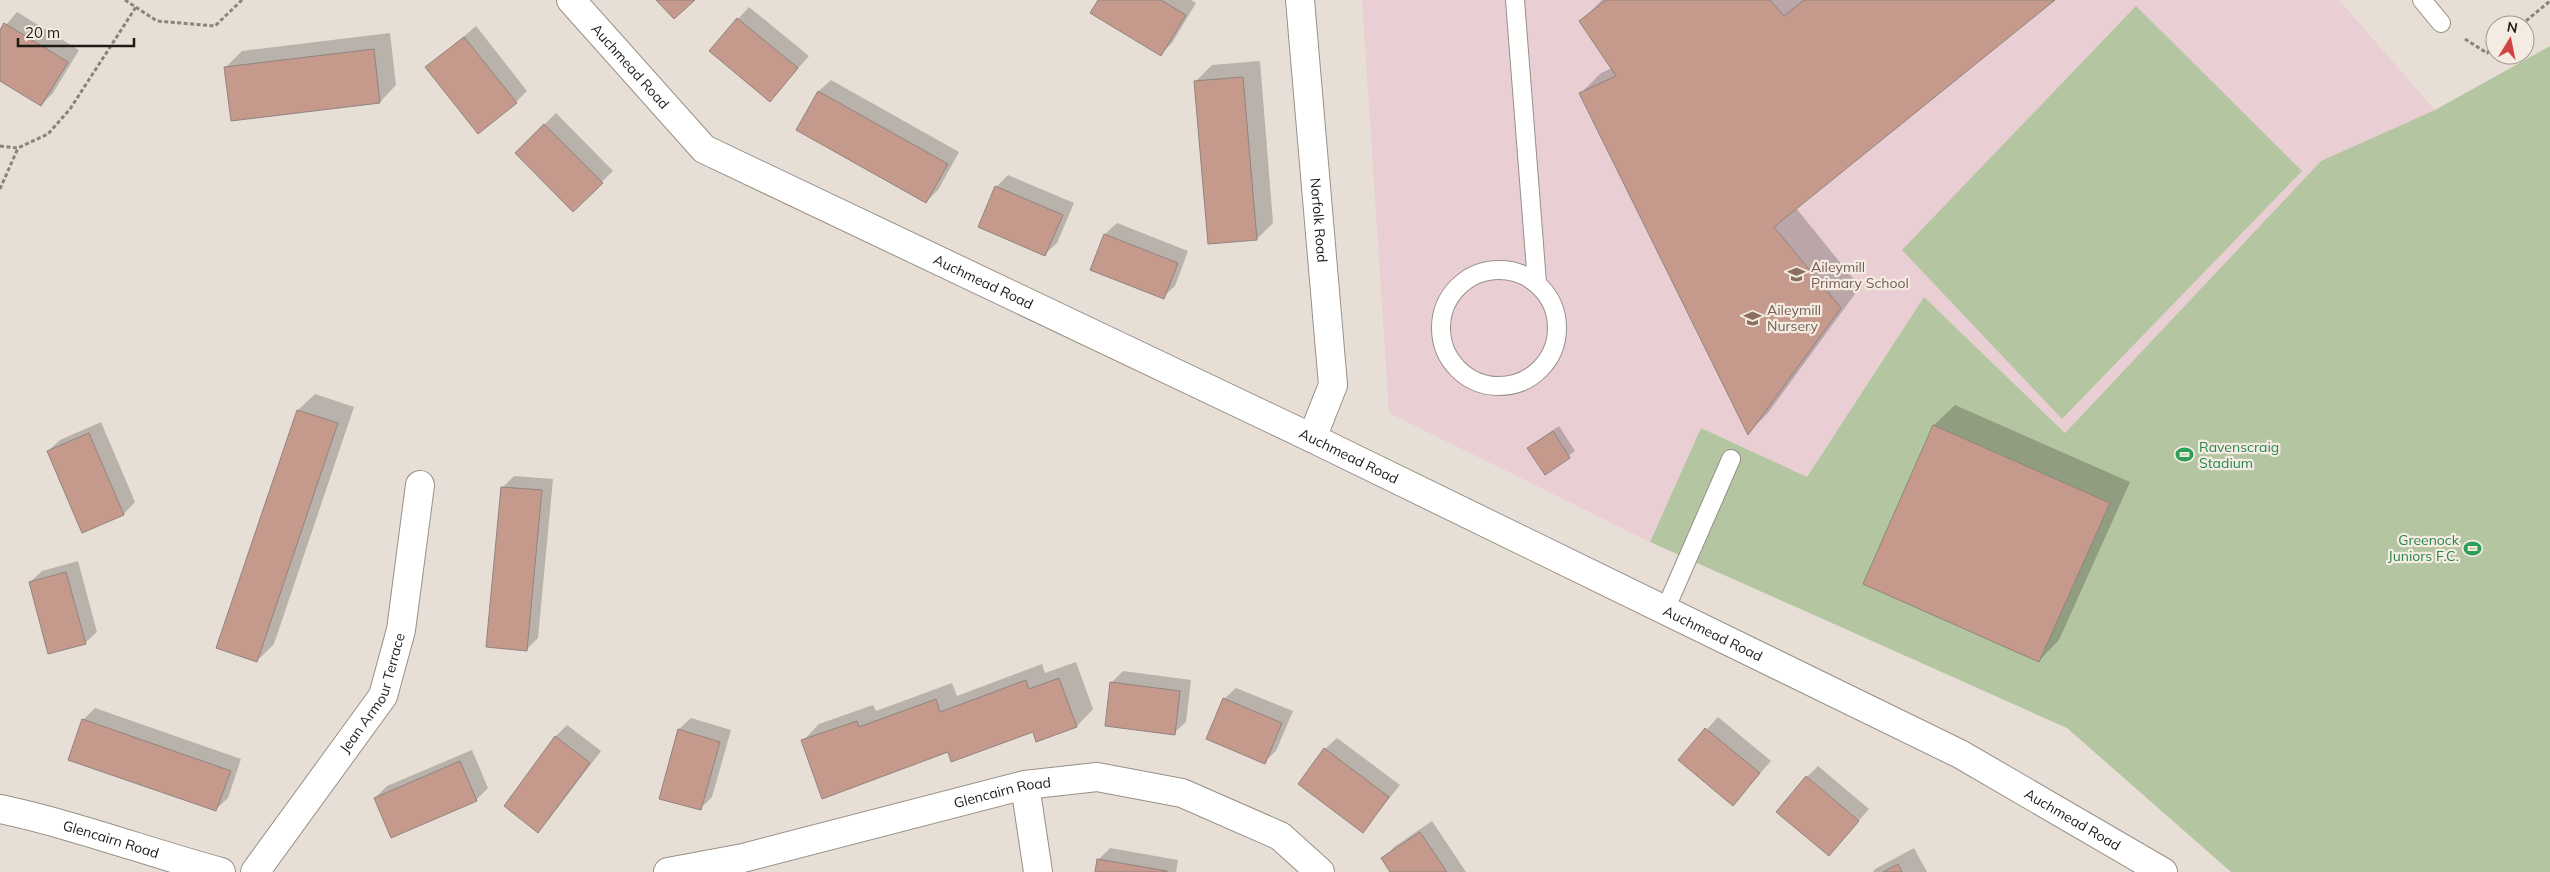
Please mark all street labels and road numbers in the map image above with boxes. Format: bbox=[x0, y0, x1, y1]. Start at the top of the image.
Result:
street label: Auchmead Road bbox=[588, 20, 673, 113]
street label: Norfolk Road bbox=[1306, 177, 1331, 263]
street label: Auchmead Road bbox=[931, 250, 1036, 313]
street label: Auchmead Road bbox=[1296, 424, 1402, 488]
street label: Auchmead Road bbox=[1660, 602, 1766, 665]
street label: Jean Armour Terrace bbox=[336, 631, 409, 756]
street label: Glencairn Road bbox=[952, 773, 1052, 812]
street label: Auchmead Road bbox=[2021, 784, 2124, 854]
street label: Glencairn Road bbox=[61, 816, 161, 862]

